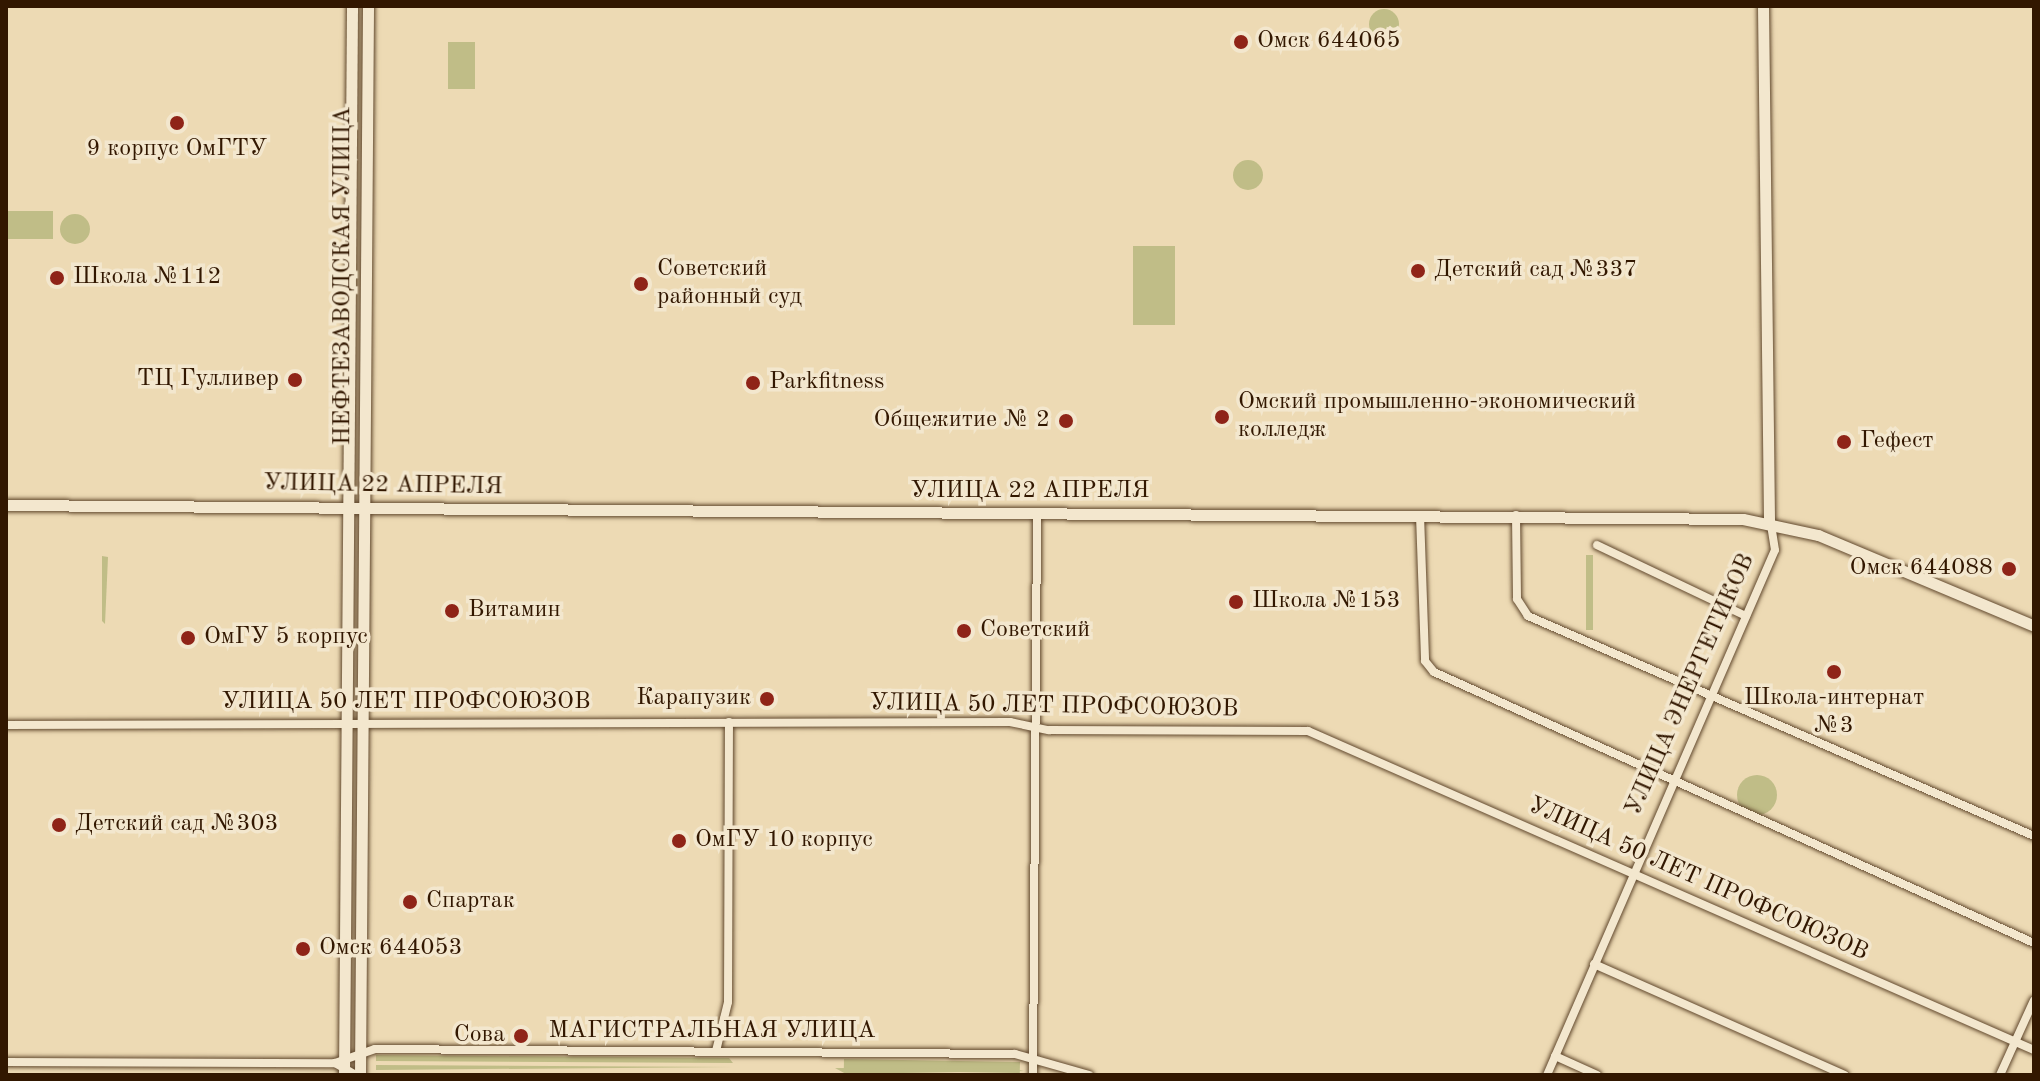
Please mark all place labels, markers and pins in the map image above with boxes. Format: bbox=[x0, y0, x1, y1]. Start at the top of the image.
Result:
place label: Омск 644065 bbox=[1257, 28, 1400, 56]
marker: Омск 644065 bbox=[1232, 33, 1250, 51]
marker: 9 корпус ОмГТУ bbox=[168, 114, 186, 132]
place label: 9 корпус ОмГТУ bbox=[87, 136, 267, 164]
place label: Советский районный суд bbox=[657, 256, 802, 312]
place label: Детский сад №337 bbox=[1434, 257, 1637, 285]
marker: Детский сад №337 bbox=[1409, 262, 1427, 280]
place label: Школа №112 bbox=[73, 264, 221, 292]
marker: Школа №112 bbox=[48, 269, 66, 287]
marker: Советский районный суд bbox=[632, 275, 650, 293]
place label: ТЦ Гулливер bbox=[137, 366, 279, 394]
place label: Parkfitness bbox=[769, 369, 884, 397]
marker: ТЦ Гулливер bbox=[286, 371, 304, 389]
marker: Parkfitness bbox=[744, 374, 762, 392]
place label: Омский промышленно-экономический колледж bbox=[1238, 389, 1636, 445]
place label: Общежитие № 2 bbox=[874, 407, 1050, 435]
marker: Омский промышленно-экономический колледж bbox=[1213, 408, 1231, 426]
marker: Общежитие № 2 bbox=[1057, 412, 1075, 430]
place label: Гефест bbox=[1860, 428, 1934, 456]
marker: Гефест bbox=[1835, 433, 1853, 451]
place label: Омск 644088 bbox=[1850, 555, 1993, 583]
marker: Омск 644088 bbox=[2000, 560, 2018, 578]
place label: Школа №153 bbox=[1252, 588, 1400, 616]
marker: Школа №153 bbox=[1227, 593, 1245, 611]
place label: Витамин bbox=[468, 597, 561, 625]
marker: Витамин bbox=[443, 602, 461, 620]
place label: Советский bbox=[980, 617, 1090, 645]
marker: Советский bbox=[955, 622, 973, 640]
place label: ОмГУ 5 корпус bbox=[204, 624, 368, 652]
marker: ОмГУ 5 корпус bbox=[179, 629, 197, 647]
marker: Школа-интернат №3 bbox=[1825, 663, 1843, 681]
place label: Карапузик bbox=[636, 685, 751, 713]
place label: Школа-интернат №3 bbox=[1744, 685, 1924, 741]
marker: Карапузик bbox=[758, 690, 776, 708]
place label: Детский сад №303 bbox=[75, 811, 278, 839]
marker: Детский сад №303 bbox=[50, 816, 68, 834]
place label: ОмГУ 10 корпус bbox=[695, 827, 873, 855]
marker: ОмГУ 10 корпус bbox=[670, 832, 688, 850]
place label: Спартак bbox=[426, 888, 515, 916]
marker: Спартак bbox=[401, 893, 419, 911]
place label: Омск 644053 bbox=[319, 935, 462, 963]
marker: Омск 644053 bbox=[294, 940, 312, 958]
place label: Сова bbox=[454, 1022, 505, 1050]
marker: Сова bbox=[512, 1027, 530, 1045]

